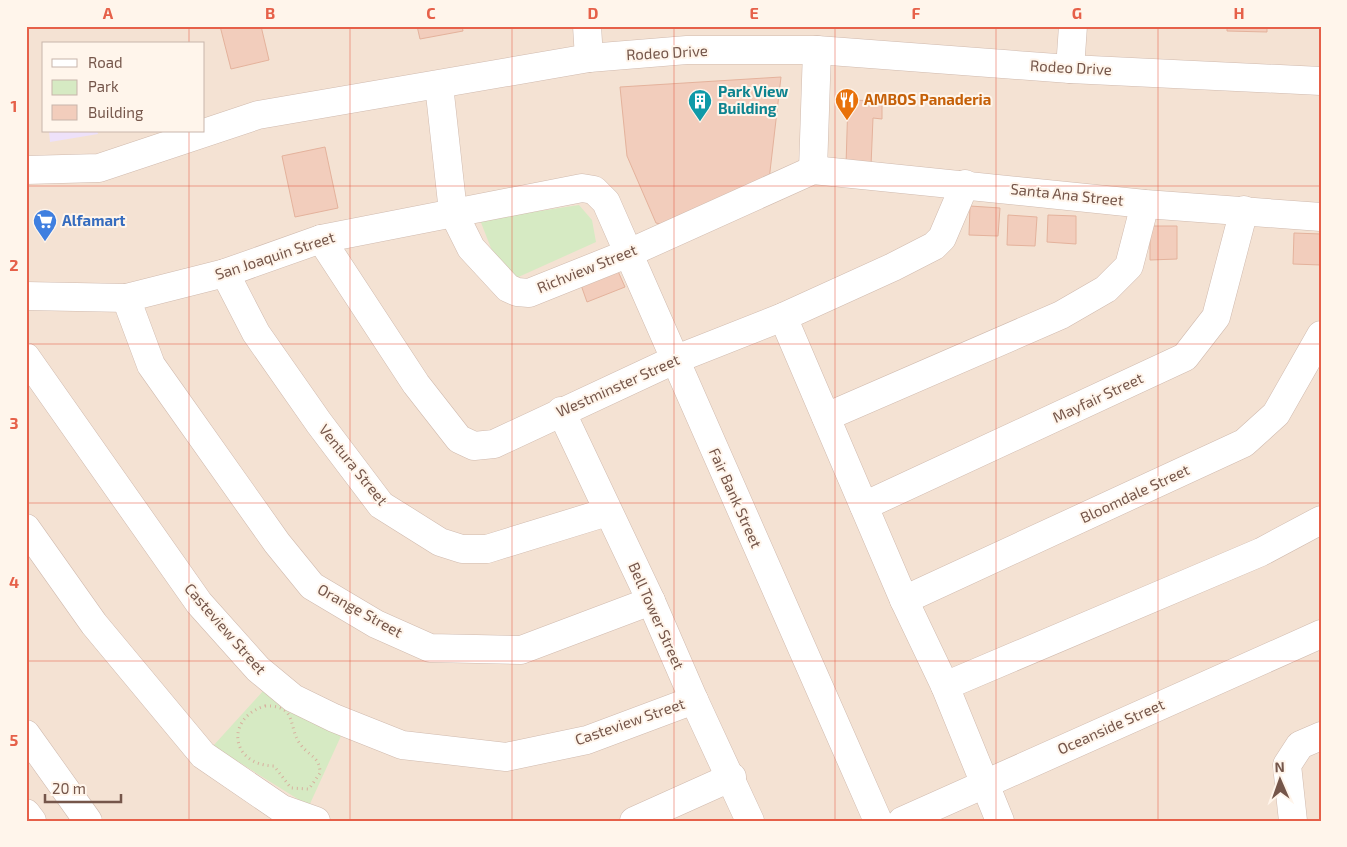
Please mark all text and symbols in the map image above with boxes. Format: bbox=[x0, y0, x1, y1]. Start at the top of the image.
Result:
text: A bbox=[103, 3, 114, 22]
text: B bbox=[265, 3, 275, 22]
text: C bbox=[426, 3, 436, 22]
text: D bbox=[588, 3, 599, 22]
text: E bbox=[749, 3, 759, 22]
text: F bbox=[912, 3, 921, 22]
text: G bbox=[1072, 3, 1082, 22]
text: H bbox=[1233, 3, 1245, 22]
street label: Rodeo Drive bbox=[626, 41, 708, 63]
legend bbox=[42, 42, 205, 132]
text: Road bbox=[88, 53, 123, 71]
street label: Rodeo Drive bbox=[1030, 56, 1112, 78]
text: Park bbox=[88, 77, 119, 95]
place label: Park View Building bbox=[718, 82, 789, 117]
restaurant icon: AMBOS Panaderia bbox=[834, 87, 860, 121]
building icon: Park View Building bbox=[687, 88, 713, 122]
place label: AMBOS Panaderia bbox=[864, 90, 991, 108]
text: 1 bbox=[11, 96, 17, 115]
text: Building bbox=[88, 103, 144, 121]
street label: Santa Ana Street bbox=[1010, 179, 1125, 209]
supermarket icon: Alfamart bbox=[32, 208, 58, 242]
place label: Alfamart bbox=[62, 211, 125, 229]
street label: San Joaquin Street bbox=[213, 227, 337, 283]
street label: Richview Street bbox=[534, 240, 639, 296]
text: 2 bbox=[9, 255, 19, 274]
street label: Westminster Street bbox=[553, 350, 682, 420]
street label: Mayfair Street bbox=[1049, 368, 1146, 426]
text: 3 bbox=[9, 413, 19, 432]
street label: Ventura Street bbox=[316, 420, 392, 509]
street label: Fair Bank Street bbox=[706, 445, 766, 551]
street label: Bloomdale Street bbox=[1077, 460, 1192, 526]
street label: Bell Tower Street bbox=[625, 559, 689, 672]
text: 4 bbox=[9, 572, 19, 591]
street label: Casteview Street bbox=[181, 579, 270, 678]
street label: Orange Street bbox=[315, 579, 406, 641]
street label: Casteview Street bbox=[572, 694, 687, 748]
street label: Oceanside Street bbox=[1054, 694, 1167, 758]
text: 5 bbox=[10, 730, 19, 749]
north arrow bbox=[1254, 754, 1304, 804]
text: N bbox=[1274, 758, 1285, 775]
scale bar bbox=[45, 772, 121, 804]
text: 20 m bbox=[52, 779, 86, 797]

